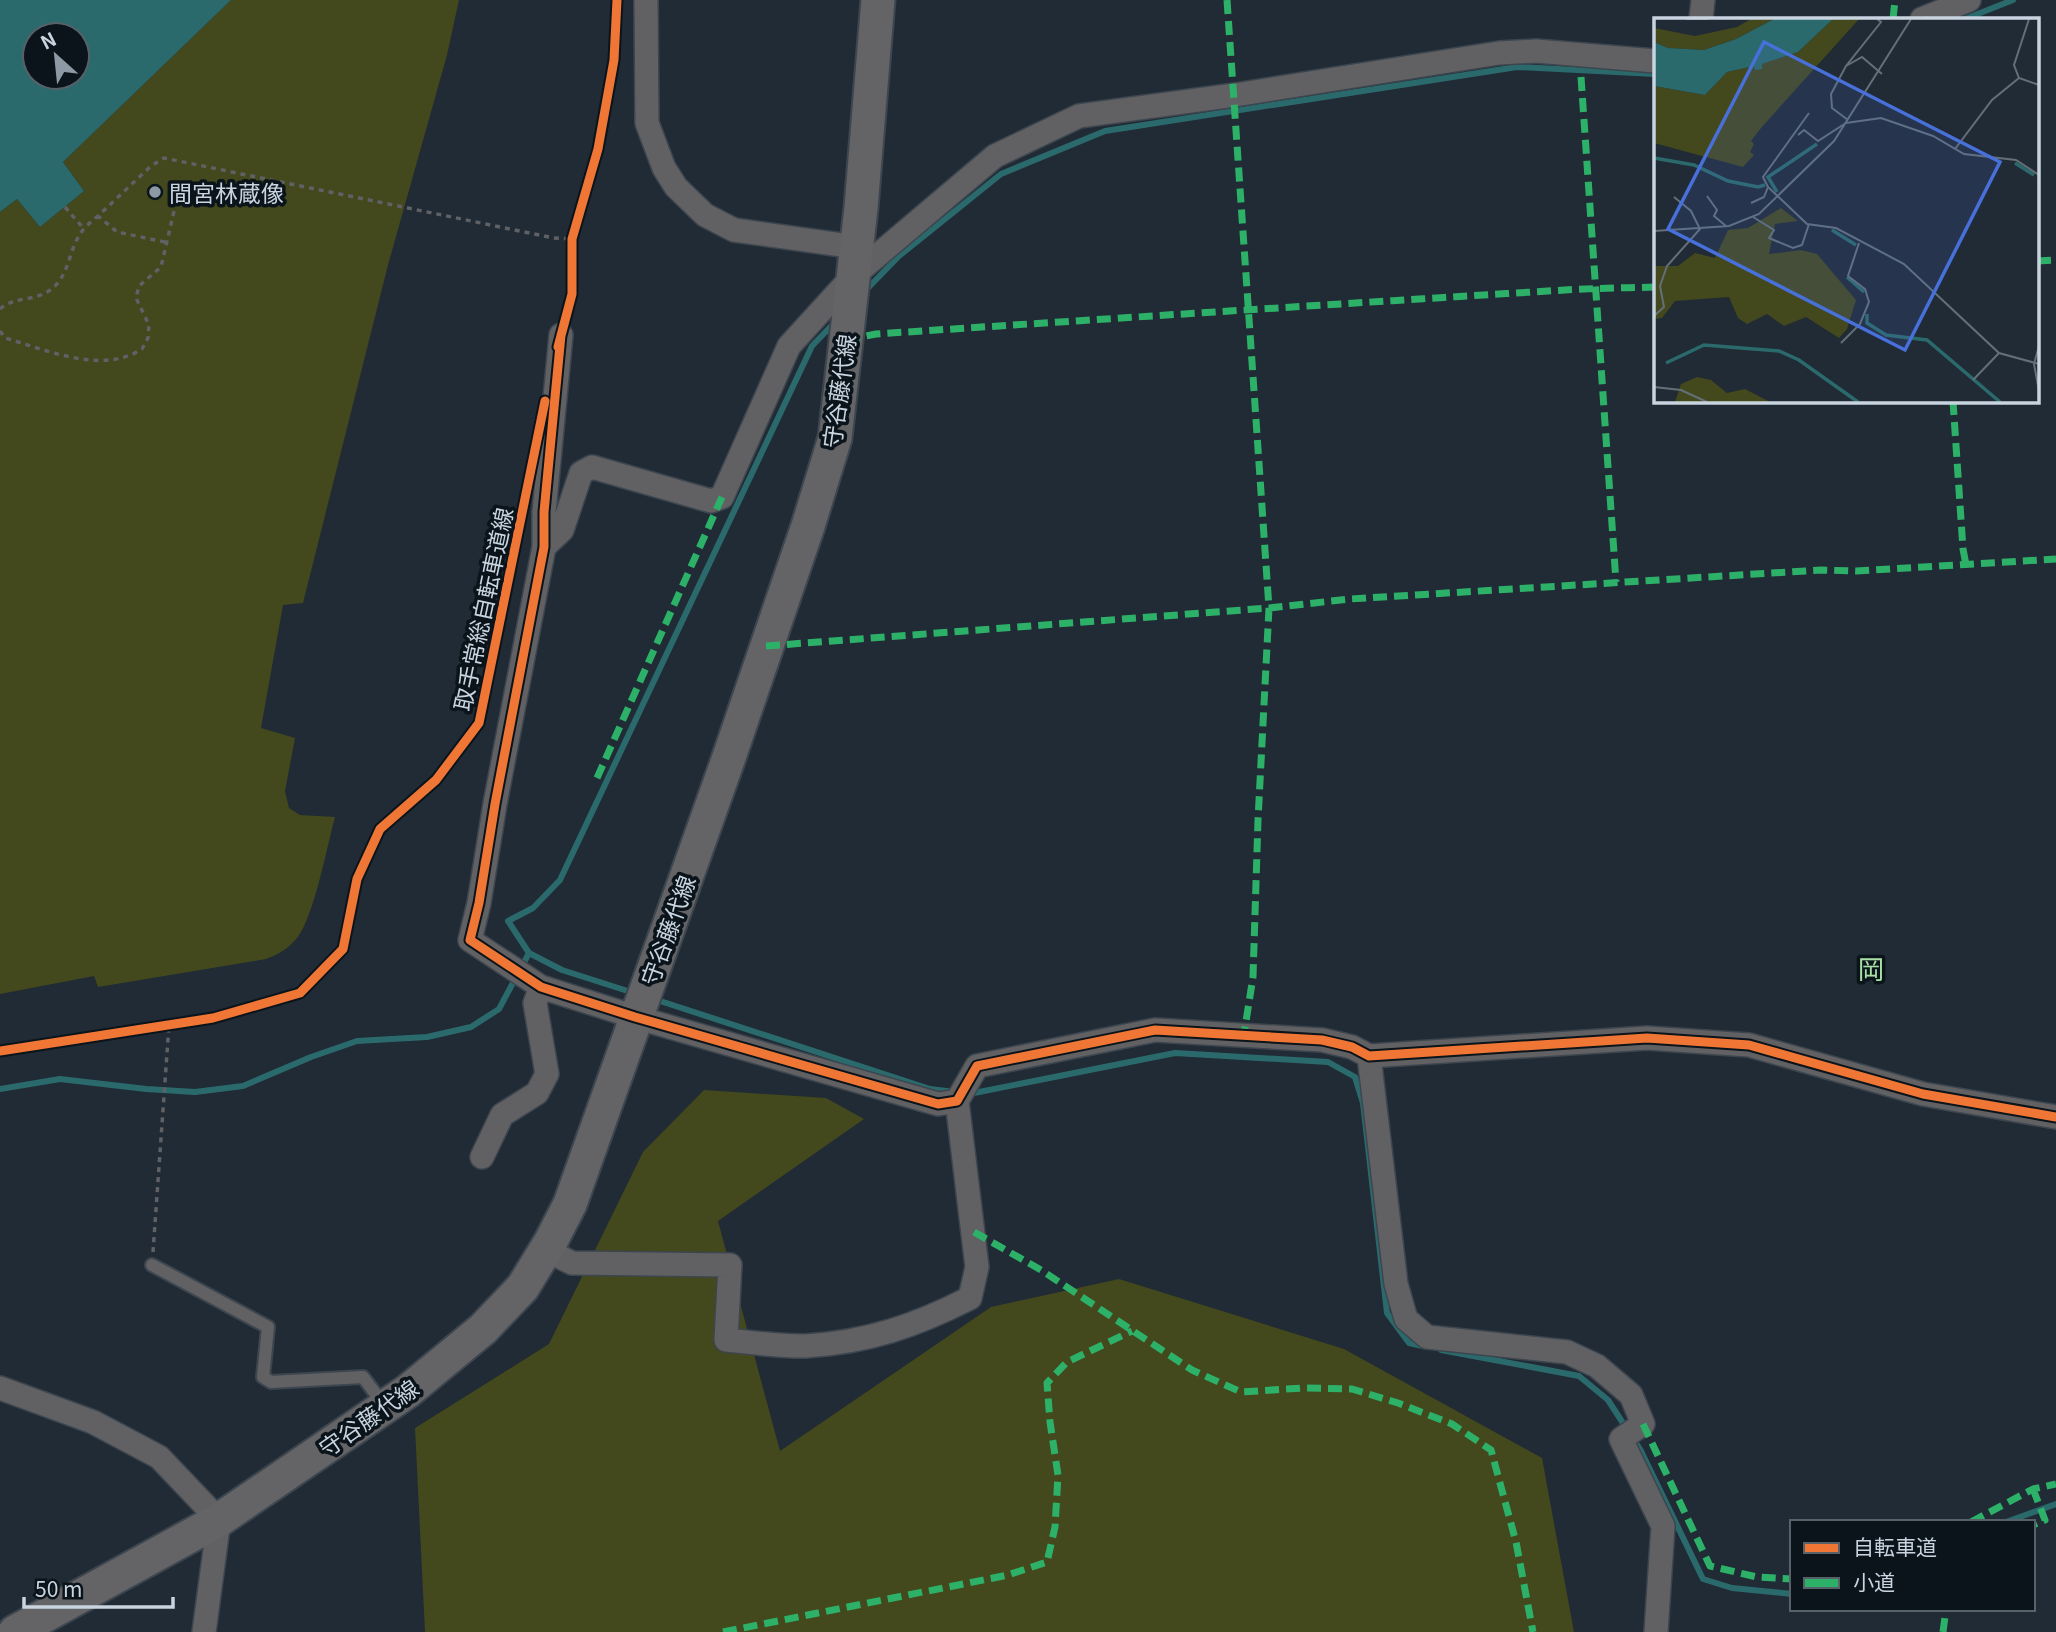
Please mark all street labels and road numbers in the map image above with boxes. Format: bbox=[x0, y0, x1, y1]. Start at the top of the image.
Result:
street label: 守谷藤代線 bbox=[813, 332, 863, 450]
street label: 取手常総自転車道線 bbox=[444, 504, 520, 714]
street label: 守谷藤代線 bbox=[631, 870, 703, 990]
street label: 守谷藤代線 bbox=[311, 1370, 425, 1464]

